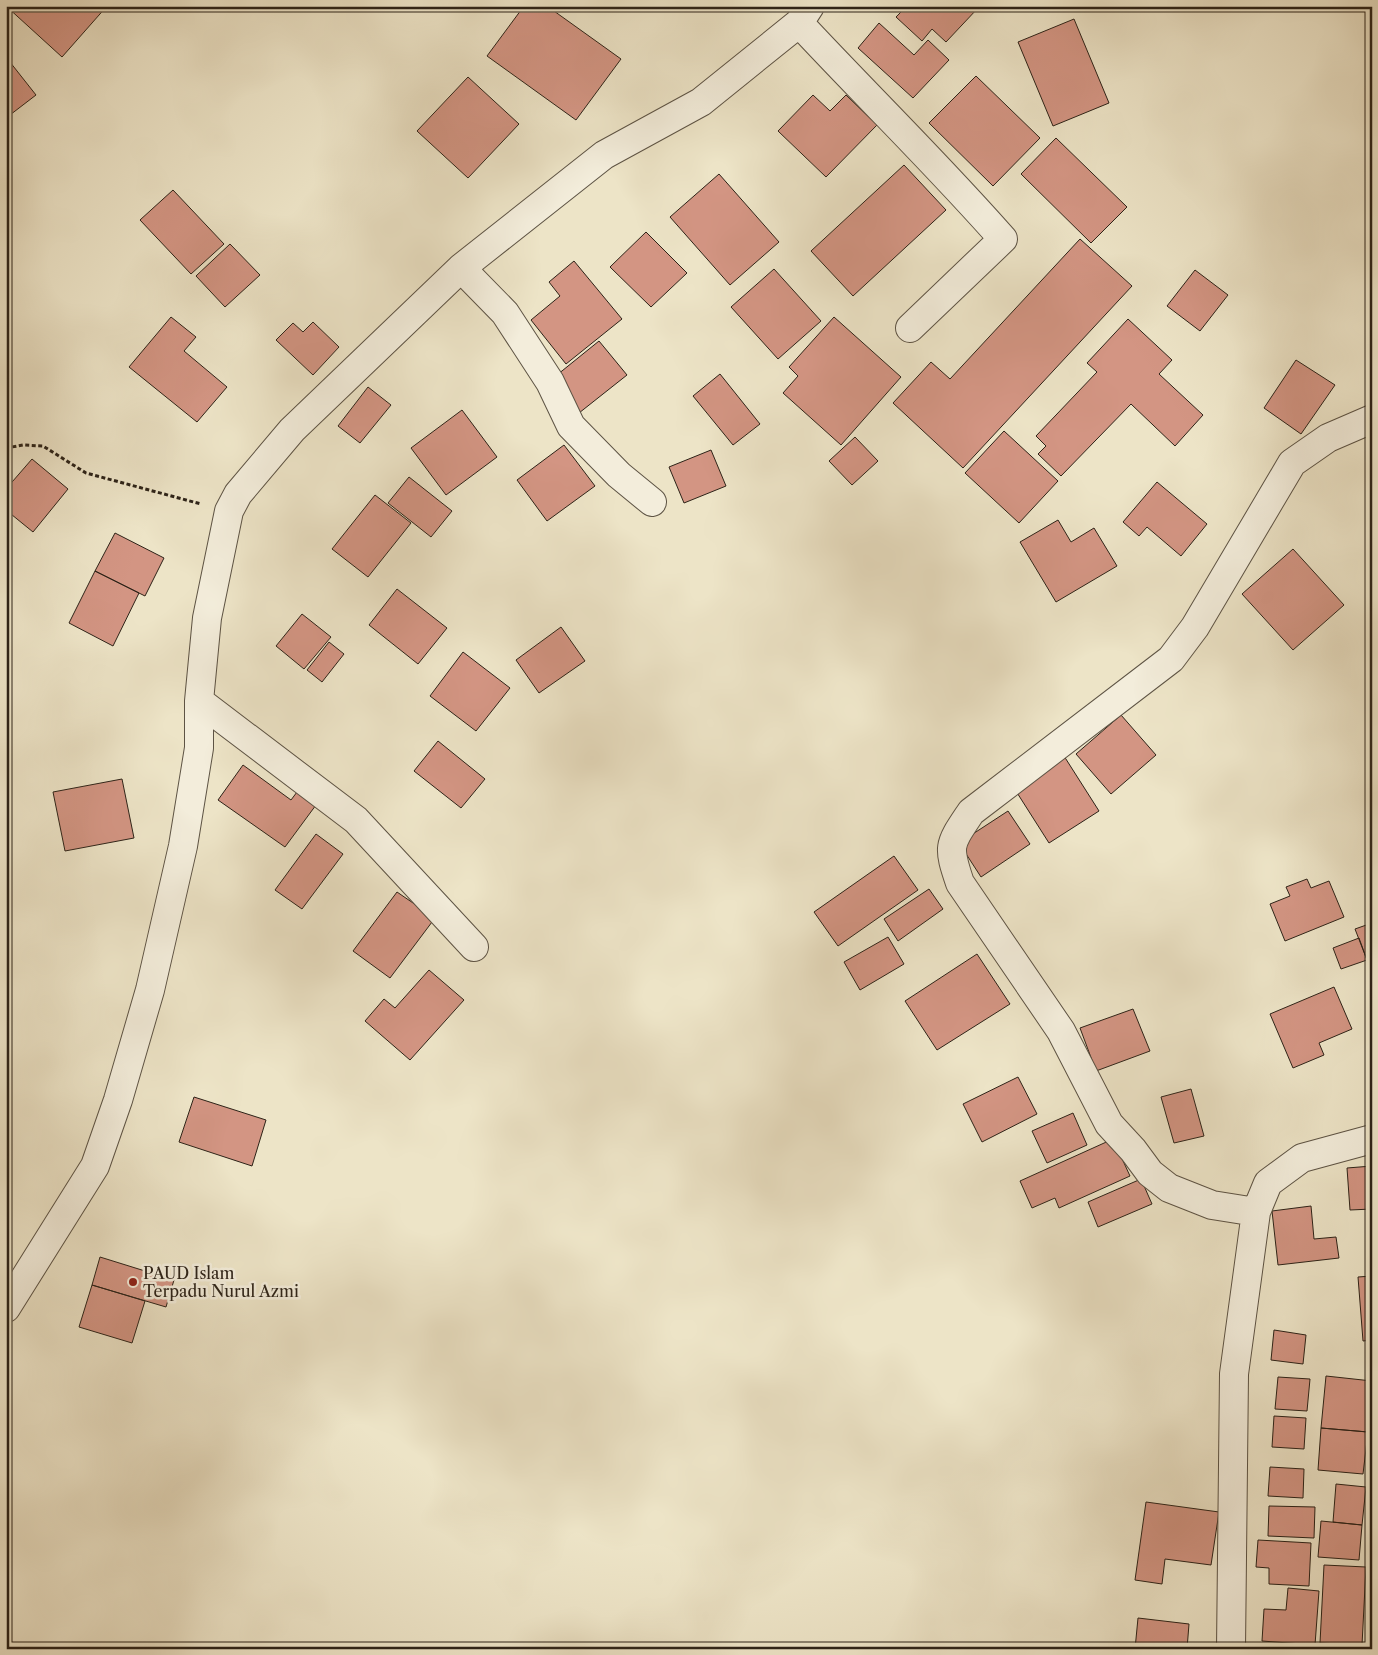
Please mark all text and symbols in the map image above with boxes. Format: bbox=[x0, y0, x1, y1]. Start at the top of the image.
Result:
place label: PAUD Islam Terpadu Nurul Azmi bbox=[143, 1263, 299, 1301]
marker: PAUD Islam Terpadu Nurul Azmi bbox=[127, 1276, 139, 1288]

